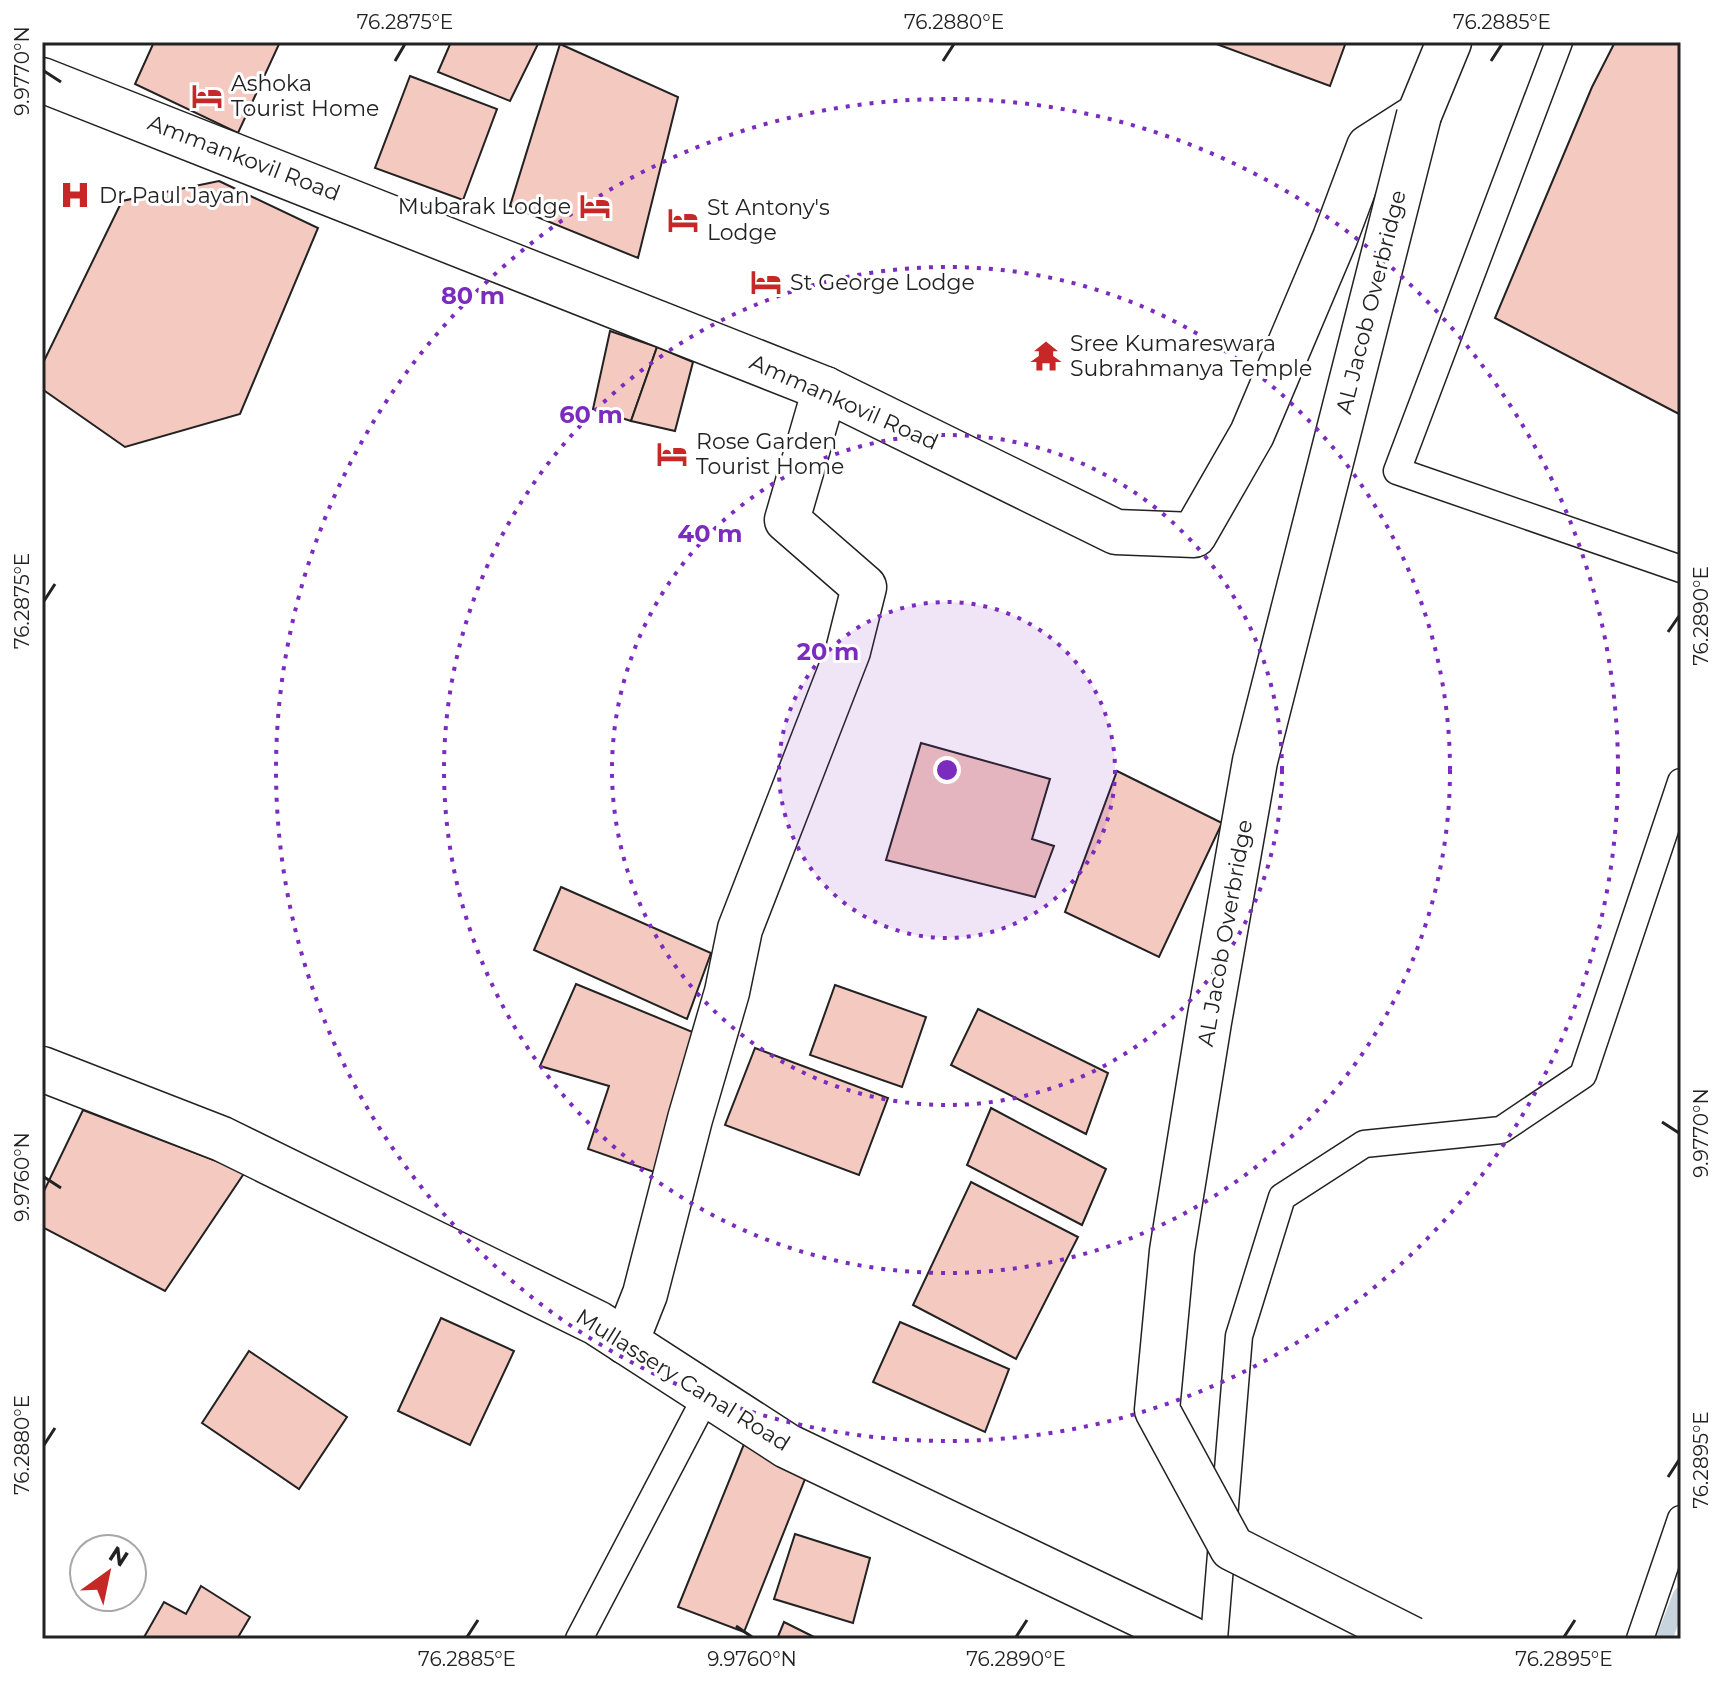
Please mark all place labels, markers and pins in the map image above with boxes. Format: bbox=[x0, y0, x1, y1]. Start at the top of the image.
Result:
place label: Ashoka Tourist Home bbox=[231, 70, 379, 122]
hotel icon: Ashoka Tourist Home bbox=[190, 79, 224, 113]
hospital icon: Dr Paul Jayan bbox=[58, 178, 92, 212]
place label: Dr Paul Jayan bbox=[99, 182, 250, 209]
hotel icon: Mubarak Lodge bbox=[578, 189, 612, 223]
place label: Mubarak Lodge bbox=[398, 193, 571, 220]
place label: St Antony's Lodge bbox=[707, 194, 830, 246]
hotel icon: St Antony's Lodge bbox=[666, 203, 700, 237]
hotel icon: St George Lodge bbox=[749, 265, 783, 299]
place label: St George Lodge bbox=[790, 269, 975, 296]
place label: Sree Kumareswara Subrahmanya Temple bbox=[1070, 330, 1312, 382]
temple icon: Sree Kumareswara Subrahmanya Temple bbox=[1029, 339, 1063, 373]
place label: Rose Garden Tourist Home bbox=[696, 428, 844, 480]
hotel icon: Rose Garden Tourist Home bbox=[655, 437, 689, 471]
centre of rings bbox=[933, 756, 961, 784]

